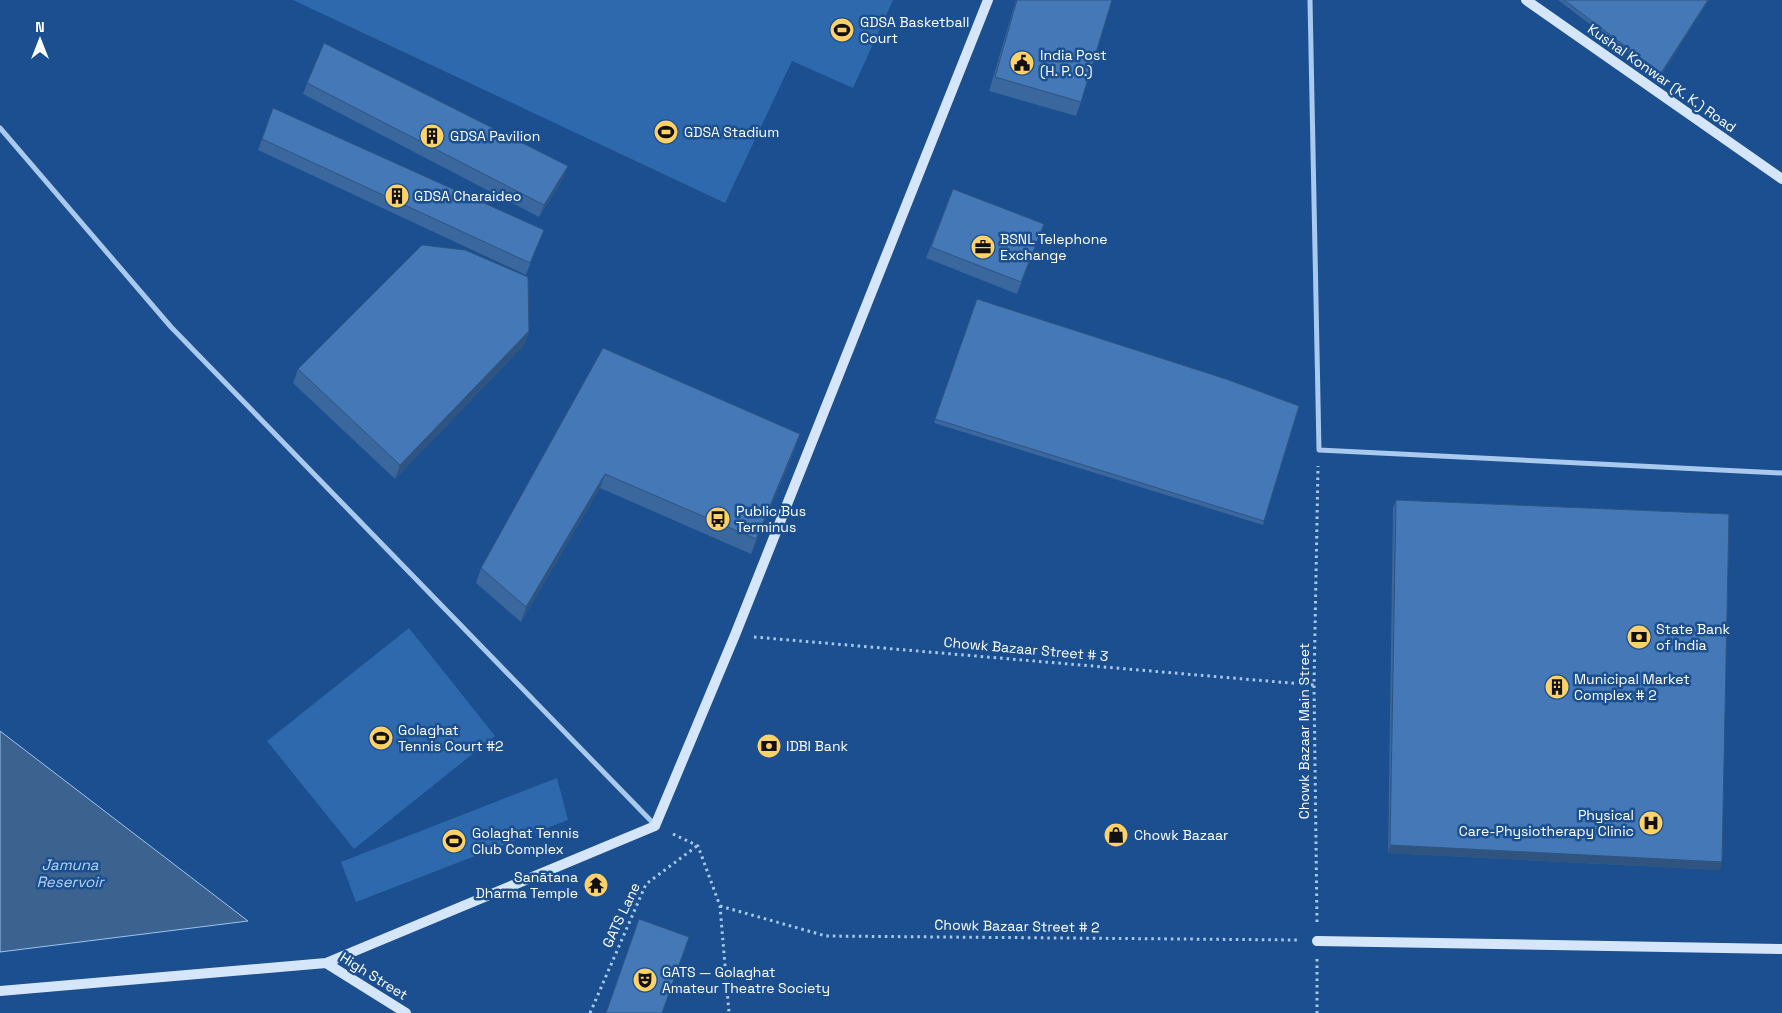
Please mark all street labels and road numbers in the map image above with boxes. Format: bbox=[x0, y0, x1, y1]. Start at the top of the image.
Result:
street label: Kushal Konwar (K. K.) Road bbox=[1584, 20, 1740, 136]
street label: Chowk Bazaar Street # 3 bbox=[943, 633, 1109, 665]
street label: Chowk Bazaar Main Street bbox=[1295, 643, 1313, 819]
street label: GATS Lane bbox=[598, 880, 644, 950]
street label: Chowk Bazaar Street # 2 bbox=[934, 916, 1100, 936]
street label: High Street bbox=[337, 948, 411, 1004]

